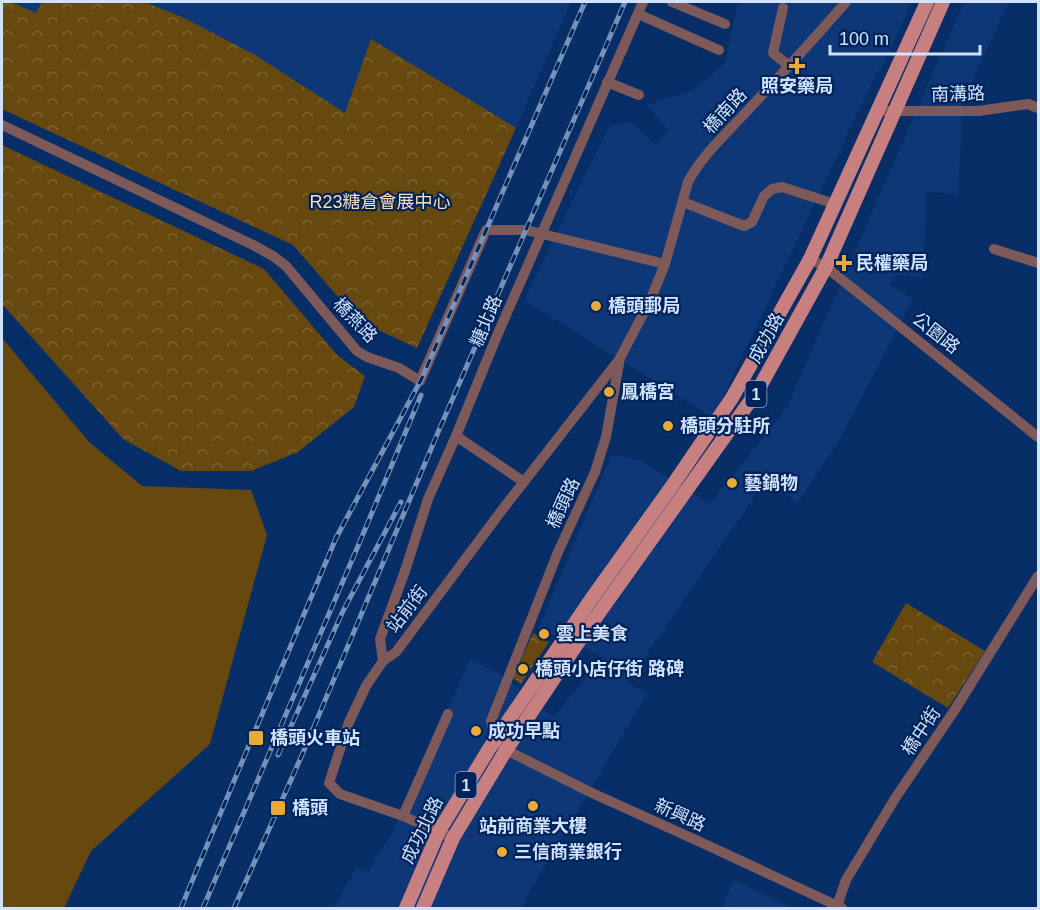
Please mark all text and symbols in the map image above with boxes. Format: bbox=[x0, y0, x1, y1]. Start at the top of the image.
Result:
scale bar bbox=[830, 18, 980, 56]
text: 100 m bbox=[839, 29, 889, 49]
marker: 照安藥局 bbox=[790, 59, 804, 73]
place label: 照安藥局 bbox=[761, 76, 833, 96]
street label: 南溝路 bbox=[931, 83, 985, 105]
street label: 橋南路 bbox=[699, 84, 751, 138]
park label: R23糖倉會展中心 bbox=[309, 192, 451, 212]
place label: 民權藥局 bbox=[856, 253, 928, 273]
marker: 民權藥局 bbox=[837, 256, 851, 270]
street label: 糖北路 bbox=[466, 292, 506, 350]
street label: 橋燕路 bbox=[329, 294, 381, 346]
place label: 橋頭郵局 bbox=[608, 295, 680, 316]
marker: 橋頭郵局 bbox=[589, 299, 603, 313]
street label: 公園路 bbox=[909, 308, 963, 358]
street label: 成功路 bbox=[744, 310, 788, 366]
road number: 1 bbox=[746, 381, 766, 407]
place label: 鳳橋宮 bbox=[621, 382, 675, 402]
marker: 鳳橋宮 bbox=[602, 385, 616, 399]
place label: 橋頭分駐所 bbox=[680, 416, 770, 436]
marker: 橋頭分駐所 bbox=[661, 419, 675, 433]
place label: 藝鍋物 bbox=[744, 473, 798, 493]
street label: 橋頭路 bbox=[543, 474, 583, 532]
marker: 藝鍋物 bbox=[725, 476, 739, 490]
street label: 站前街 bbox=[383, 581, 431, 637]
place label: 雲上美食 bbox=[556, 624, 628, 644]
marker: 雲上美食 bbox=[537, 627, 551, 641]
place label: 橋頭小店仔街 路碑 bbox=[535, 659, 684, 679]
marker: 橋頭小店仔街 路碑 bbox=[516, 662, 530, 676]
street label: 橋中街 bbox=[898, 703, 944, 759]
place label: 成功早點 bbox=[488, 721, 560, 741]
marker: 成功早點 bbox=[469, 724, 483, 738]
place label: 橋頭火車站 bbox=[270, 728, 360, 748]
marker: 橋頭火車站 bbox=[247, 729, 265, 747]
road number: 1 bbox=[456, 772, 476, 798]
street label: 成功北路 bbox=[397, 793, 447, 867]
street label: 新興路 bbox=[651, 795, 709, 835]
place label: 橋頭 bbox=[292, 798, 328, 818]
marker: 橋頭 bbox=[269, 799, 287, 817]
marker: 站前商業大樓 bbox=[526, 799, 540, 813]
place label: 站前商業大樓 bbox=[479, 816, 587, 836]
place label: 三信商業銀行 bbox=[514, 841, 622, 862]
marker: 三信商業銀行 bbox=[495, 845, 509, 859]

